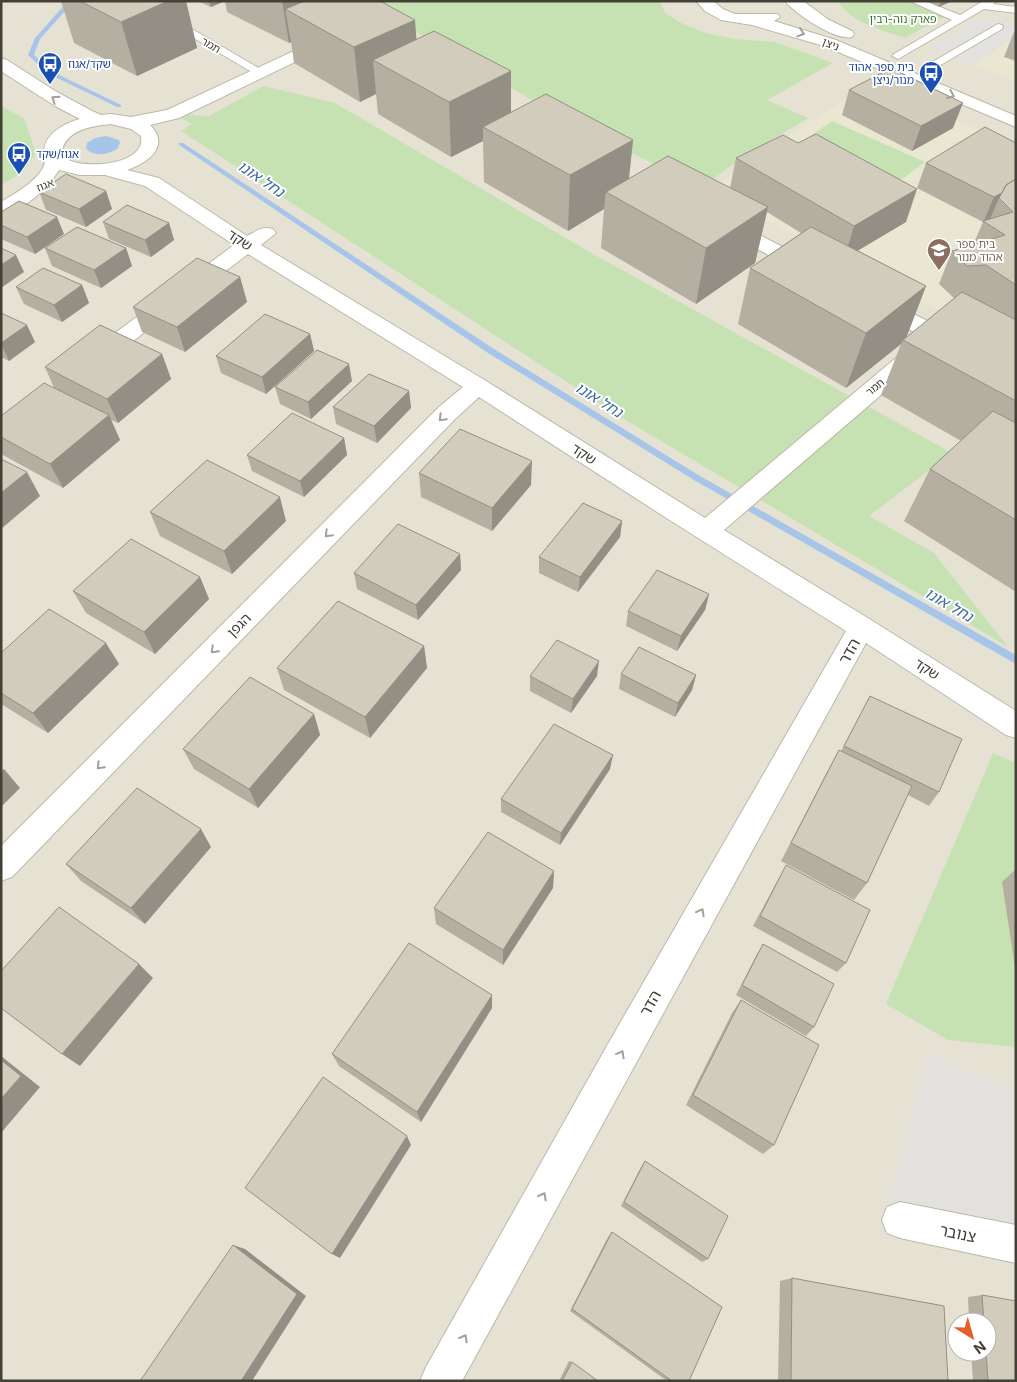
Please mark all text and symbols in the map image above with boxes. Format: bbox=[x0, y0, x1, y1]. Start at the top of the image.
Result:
park label: פארק נוה-רבין bbox=[869, 12, 937, 26]
one-way arrow bbox=[796, 27, 804, 37]
street label: תמר bbox=[199, 34, 223, 56]
street label: ניצן bbox=[820, 34, 842, 54]
bus stop icon: שקד/אגוז bbox=[37, 51, 63, 85]
place label: שקד/אגוז bbox=[68, 57, 111, 71]
place label: בית ספר אהוד מנור/ניצן bbox=[849, 60, 914, 87]
bus stop icon: בית ספר אהוד מנור/ניצן bbox=[918, 60, 944, 94]
one-way arrow bbox=[946, 88, 955, 99]
one-way arrow bbox=[51, 96, 61, 105]
bus stop icon: אגוז/שקד bbox=[6, 141, 32, 175]
place label: אגוז/שקד bbox=[36, 147, 79, 161]
water label: נחל אונו bbox=[234, 156, 289, 202]
street label: אגוז bbox=[34, 175, 56, 195]
street label: שקד bbox=[224, 225, 256, 254]
school or university icon: בית ספר אהוד מנור bbox=[926, 237, 952, 271]
place label: בית ספר אהוד מנור bbox=[956, 237, 1003, 264]
street label: תמר bbox=[863, 375, 887, 399]
water label: נחל אונו bbox=[572, 378, 627, 422]
one-way arrow bbox=[439, 413, 448, 422]
street label: שקד bbox=[568, 439, 600, 468]
one-way arrow bbox=[325, 529, 334, 538]
water label: נחל אונו bbox=[922, 583, 978, 626]
street label: הגפן bbox=[223, 609, 254, 640]
street label: הדר bbox=[834, 635, 864, 667]
one-way arrow bbox=[211, 644, 220, 653]
street label: שקד bbox=[911, 654, 943, 683]
one-way arrow bbox=[97, 760, 106, 769]
one-way arrow bbox=[695, 909, 705, 918]
street label: הדר bbox=[635, 987, 665, 1019]
one-way arrow bbox=[615, 1050, 625, 1059]
one-way arrow bbox=[536, 1192, 546, 1201]
street label: צנובר bbox=[938, 1219, 978, 1247]
north arrow bbox=[947, 1312, 997, 1362]
one-way arrow bbox=[458, 1334, 468, 1343]
text: N bbox=[971, 1338, 990, 1358]

